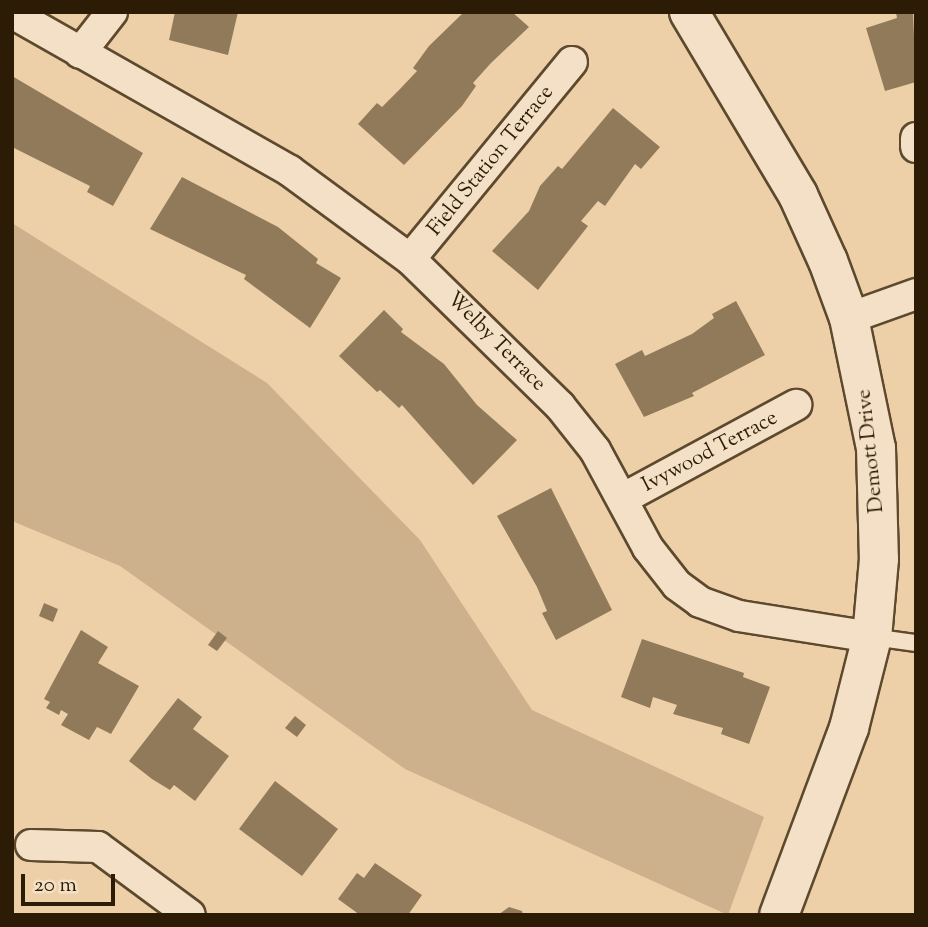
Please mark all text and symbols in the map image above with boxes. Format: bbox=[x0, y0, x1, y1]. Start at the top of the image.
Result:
street label: Field Station Terrace bbox=[423, 81, 559, 241]
street label: Welby Terrace bbox=[441, 287, 551, 397]
street label: Demott Drive bbox=[852, 388, 890, 514]
street label: Ivywood Terrace bbox=[638, 406, 782, 498]
scale bar bbox=[24, 860, 119, 904]
text: 20 m bbox=[34, 871, 77, 901]

